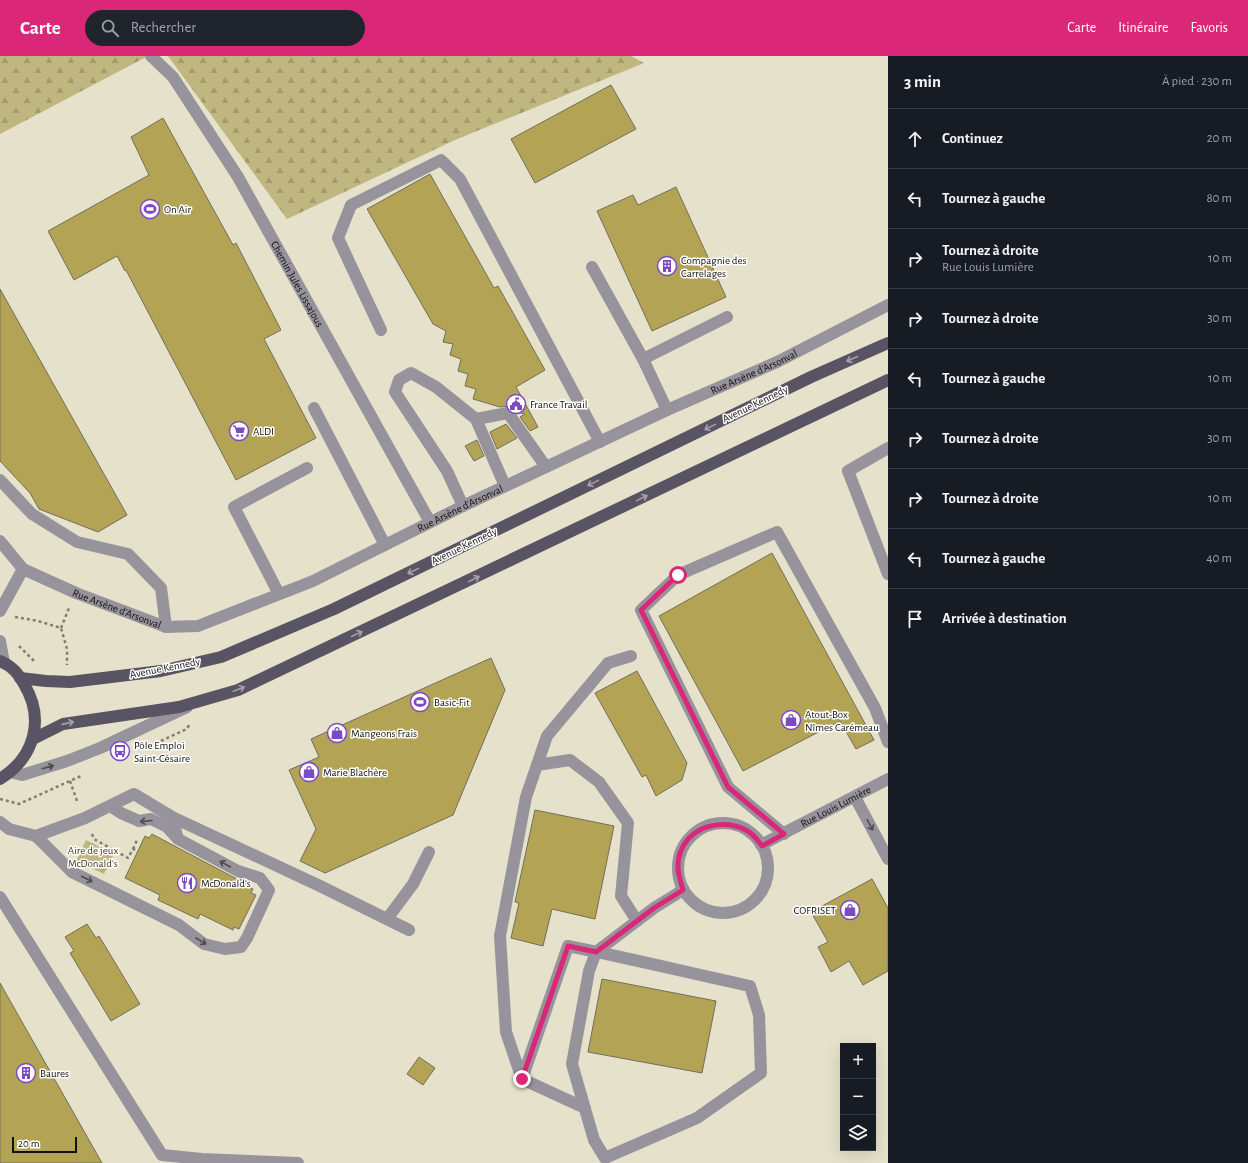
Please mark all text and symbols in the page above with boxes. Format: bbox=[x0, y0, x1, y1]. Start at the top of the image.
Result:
search box bbox=[85, 10, 365, 46]
icon: search bbox=[99, 17, 121, 39]
text: Carte bbox=[20, 19, 61, 38]
text: Rechercher bbox=[131, 20, 196, 35]
text: Carte bbox=[1067, 21, 1096, 35]
text: Itinéraire bbox=[1118, 21, 1168, 35]
text: Favoris bbox=[1190, 21, 1228, 35]
text: 3 min bbox=[904, 73, 941, 90]
text: À pied · 230 m bbox=[1162, 75, 1232, 88]
icon: ahead bbox=[904, 128, 926, 150]
text: Continuez bbox=[942, 131, 1003, 146]
text: 20 m bbox=[1207, 132, 1232, 145]
icon: left bbox=[904, 188, 926, 210]
text: Tournez à gauche bbox=[942, 191, 1045, 206]
text: 80 m bbox=[1206, 192, 1232, 205]
sports icon: On Air bbox=[139, 198, 161, 220]
place label: On Air bbox=[164, 204, 191, 215]
street label: Chemin Jules Lissajous bbox=[269, 239, 326, 329]
text: Tournez à droite bbox=[942, 243, 1039, 258]
icon: right bbox=[904, 248, 926, 270]
text: 10 m bbox=[1208, 252, 1232, 265]
building icon: Compagnie des Carrelages bbox=[656, 255, 678, 277]
place label: Compagnie des Carrelages bbox=[681, 255, 747, 279]
text: Rue Louis Lumière bbox=[942, 261, 1034, 274]
icon: right bbox=[904, 308, 926, 330]
text: Tournez à droite bbox=[942, 311, 1039, 326]
text: 30 m bbox=[1207, 312, 1232, 325]
street label: Rue Arsène d'Arsonval bbox=[709, 347, 799, 396]
one-way arrow bbox=[847, 356, 859, 363]
icon: left bbox=[904, 368, 926, 390]
text: Tournez à gauche bbox=[942, 371, 1045, 386]
text: 10 m bbox=[1208, 372, 1232, 385]
street label: Avenue Kennedy bbox=[720, 383, 790, 425]
public building icon: France Travail bbox=[505, 393, 527, 415]
place label: France Travail bbox=[530, 399, 588, 410]
supermarket icon: ALDI bbox=[228, 420, 250, 442]
one-way arrow bbox=[704, 424, 716, 431]
place label: ALDI bbox=[253, 426, 274, 437]
icon: right bbox=[904, 428, 926, 450]
text: Tournez à droite bbox=[942, 431, 1039, 446]
text: 30 m bbox=[1207, 432, 1232, 445]
one-way arrow bbox=[587, 480, 599, 487]
street label: Rue Arsène d'Arsonval bbox=[415, 483, 505, 534]
icon: right bbox=[904, 488, 926, 510]
text: Tournez à droite bbox=[942, 491, 1039, 506]
text: 10 m bbox=[1208, 492, 1232, 505]
one-way arrow bbox=[636, 494, 648, 501]
street label: Avenue Kennedy bbox=[429, 525, 499, 567]
icon: left bbox=[904, 548, 926, 570]
text: Tournez à gauche bbox=[942, 551, 1045, 566]
text: 40 m bbox=[1206, 552, 1232, 565]
route start bbox=[669, 566, 687, 584]
one-way arrow bbox=[407, 567, 419, 575]
one-way arrow bbox=[468, 575, 480, 582]
street label: Rue Arsène d'Arsonval bbox=[71, 587, 163, 630]
icon: arrive bbox=[904, 608, 926, 630]
text: Arrivée à destination bbox=[942, 611, 1067, 626]
one-way arrow bbox=[350, 630, 362, 637]
street label: Avenue Kennedy bbox=[129, 656, 201, 680]
one-way arrow bbox=[232, 685, 244, 692]
sports icon: Basic-Fit bbox=[409, 691, 431, 713]
place label: Basic-Fit bbox=[434, 697, 470, 708]
shop icon: Atout-Box Nîmes Carémeau bbox=[780, 709, 802, 731]
place label: Atout-Box Nîmes Carémeau bbox=[805, 709, 879, 733]
one-way arrow bbox=[61, 719, 74, 727]
shop icon: Mangeons Frais bbox=[326, 722, 348, 744]
place label: Mangeons Frais bbox=[351, 728, 417, 739]
bus stop icon: Pôle Emploi Saint-Césaire bbox=[109, 740, 131, 762]
place label: Pôle Emploi Saint-Césaire bbox=[134, 740, 190, 764]
shop icon: Marie Blachère bbox=[298, 761, 320, 783]
one-way arrow bbox=[41, 763, 54, 770]
place label: Marie Blachère bbox=[323, 767, 387, 778]
street label: Rue Louis Lumière bbox=[799, 783, 873, 829]
one-way arrow bbox=[140, 817, 153, 824]
one-way arrow bbox=[867, 819, 874, 831]
park label: Aire de jeux McDonald's bbox=[68, 845, 118, 869]
one-way arrow bbox=[219, 860, 231, 868]
restaurant icon: McDonald's bbox=[176, 872, 198, 894]
one-way arrow bbox=[81, 876, 93, 883]
place label: McDonald's bbox=[201, 878, 251, 889]
shop icon: COFRISET bbox=[839, 899, 861, 921]
place label: COFRISET bbox=[794, 905, 837, 916]
one-way arrow bbox=[195, 937, 207, 945]
map controls bbox=[840, 1043, 876, 1151]
button: + bbox=[840, 1043, 876, 1079]
building icon: Baures bbox=[15, 1062, 37, 1084]
place label: Baures bbox=[40, 1068, 69, 1079]
route end bbox=[513, 1070, 531, 1088]
button: − bbox=[840, 1079, 876, 1115]
button: layers bbox=[840, 1115, 876, 1151]
scale bar bbox=[12, 1135, 77, 1154]
text: 20 m bbox=[18, 1138, 39, 1149]

